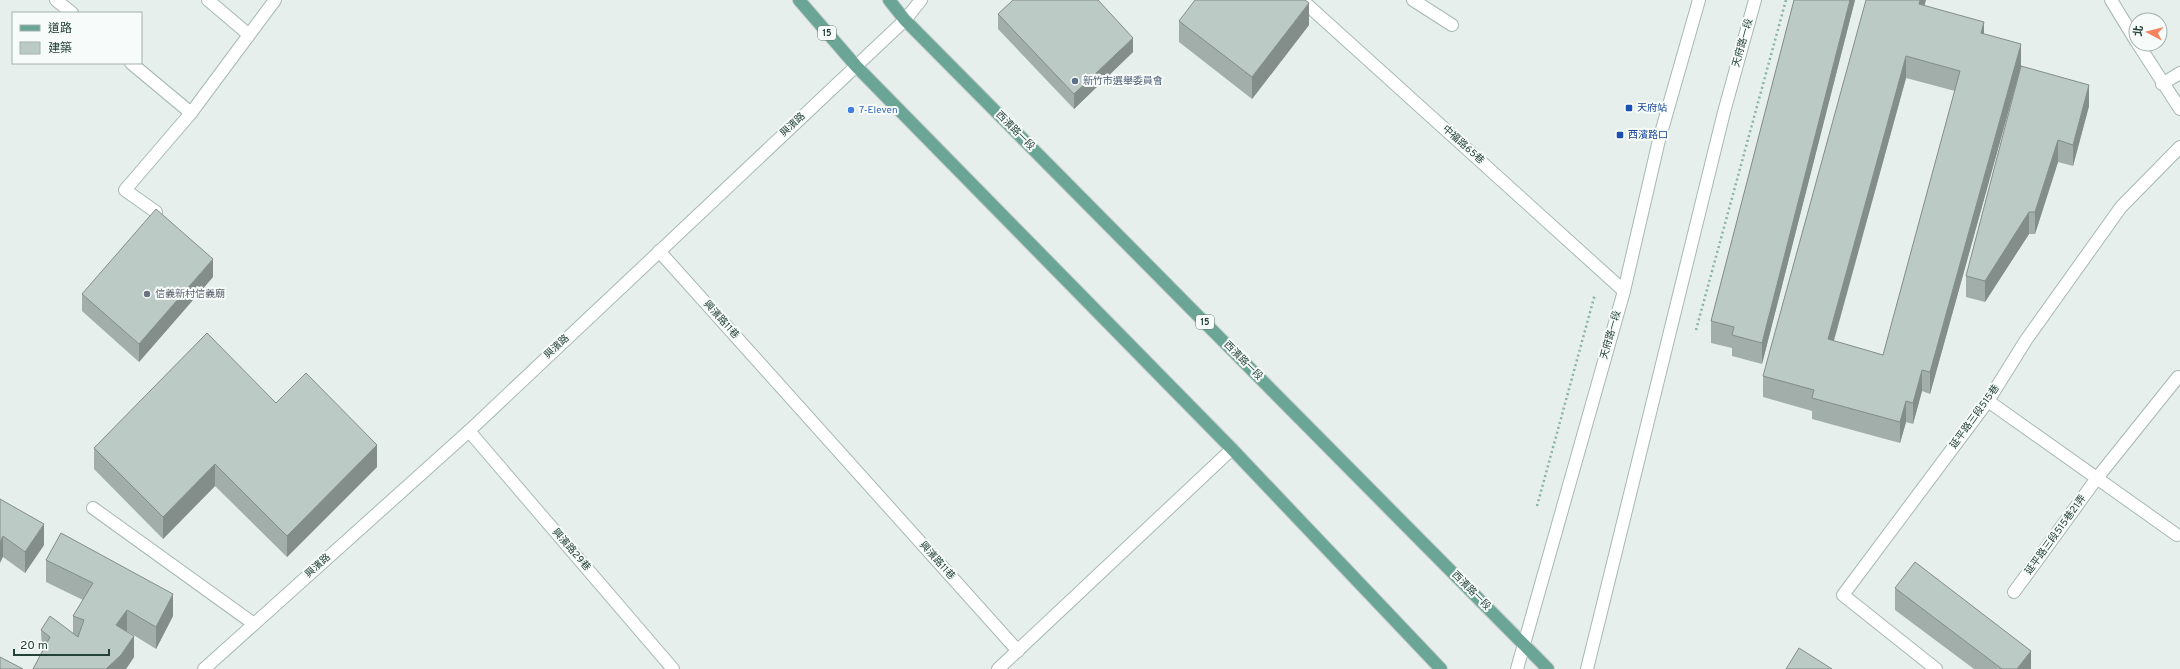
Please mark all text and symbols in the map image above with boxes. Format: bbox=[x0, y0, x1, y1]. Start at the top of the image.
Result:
legend bbox=[12, 12, 142, 64]
north arrow bbox=[2128, 12, 2168, 52]
street label: 天府路一段 bbox=[1730, 17, 1756, 69]
text: 道路 bbox=[48, 21, 72, 37]
text: 北 bbox=[2131, 25, 2147, 37]
road number: 15 bbox=[818, 26, 836, 40]
text: 建築 bbox=[48, 41, 72, 57]
place label: 新竹市選舉委員會 bbox=[1083, 75, 1163, 88]
marker: 新竹市選舉委員會 bbox=[1070, 76, 1080, 86]
place label: 天府站 bbox=[1637, 102, 1667, 115]
marker: 天府站 bbox=[1624, 103, 1634, 113]
place label: 7-Eleven bbox=[859, 104, 898, 117]
marker: 7-Eleven bbox=[846, 105, 856, 115]
street label: 西濱路一段 bbox=[993, 109, 1037, 153]
street label: 興濱路 bbox=[778, 110, 808, 140]
street label: 中福路65巷 bbox=[1439, 123, 1487, 167]
place label: 西濱路口 bbox=[1628, 129, 1668, 142]
marker: 西濱路口 bbox=[1615, 130, 1625, 140]
place label: 信義新村信義廟 bbox=[155, 288, 225, 301]
marker: 信義新村信義廟 bbox=[142, 289, 152, 299]
street label: 興濱路11巷 bbox=[700, 298, 742, 342]
street label: 天府路一段 bbox=[1598, 309, 1624, 361]
road number: 15 bbox=[1196, 315, 1214, 329]
street label: 興濱路 bbox=[542, 332, 572, 362]
street label: 西濱路一段 bbox=[1221, 339, 1265, 383]
street label: 延平路三段515巷 bbox=[1947, 382, 2003, 452]
street label: 延平路三段515巷21弄 bbox=[2023, 492, 2089, 578]
street label: 興濱路29巷 bbox=[549, 526, 593, 574]
street label: 興濱路11巷 bbox=[916, 539, 958, 583]
street label: 興濱路 bbox=[303, 551, 333, 581]
street label: 西濱路一段 bbox=[1449, 569, 1493, 613]
scale bar bbox=[14, 631, 109, 657]
text: 20 m bbox=[20, 638, 48, 654]

